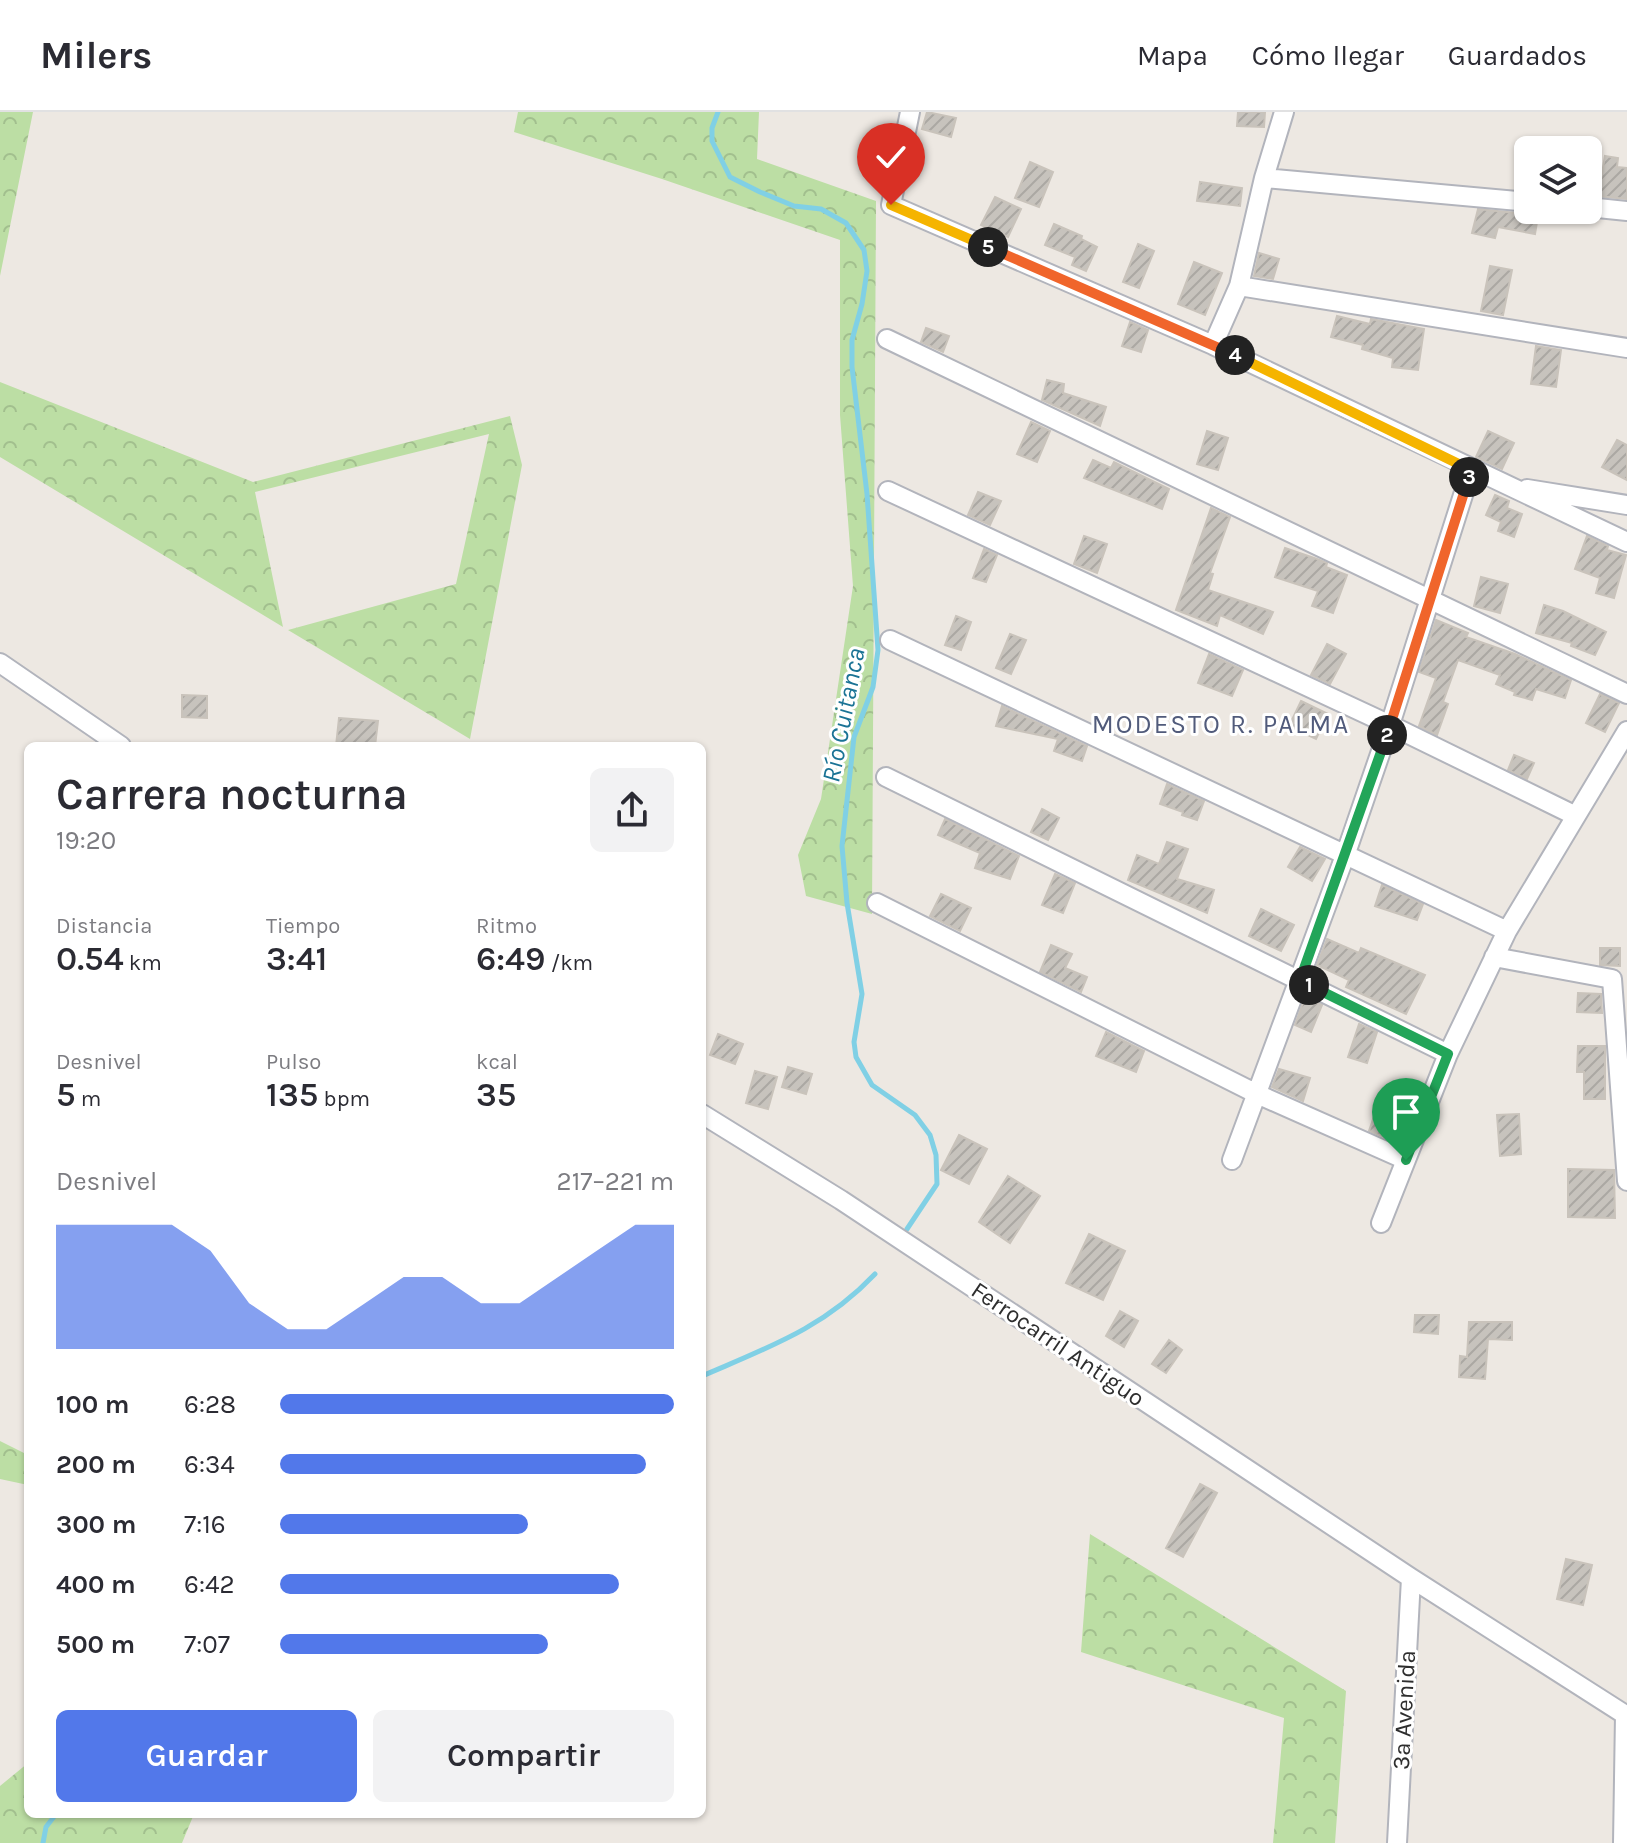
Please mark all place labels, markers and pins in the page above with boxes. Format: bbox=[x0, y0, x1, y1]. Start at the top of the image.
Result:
pin bbox=[857, 123, 925, 205]
pin: 5 bbox=[968, 227, 1008, 267]
pin: 4 bbox=[1215, 335, 1255, 375]
pin: 3 bbox=[1449, 457, 1489, 497]
pin: 2 bbox=[1367, 715, 1407, 755]
pin: 1 bbox=[1289, 965, 1329, 1005]
pin bbox=[1372, 1078, 1440, 1160]

